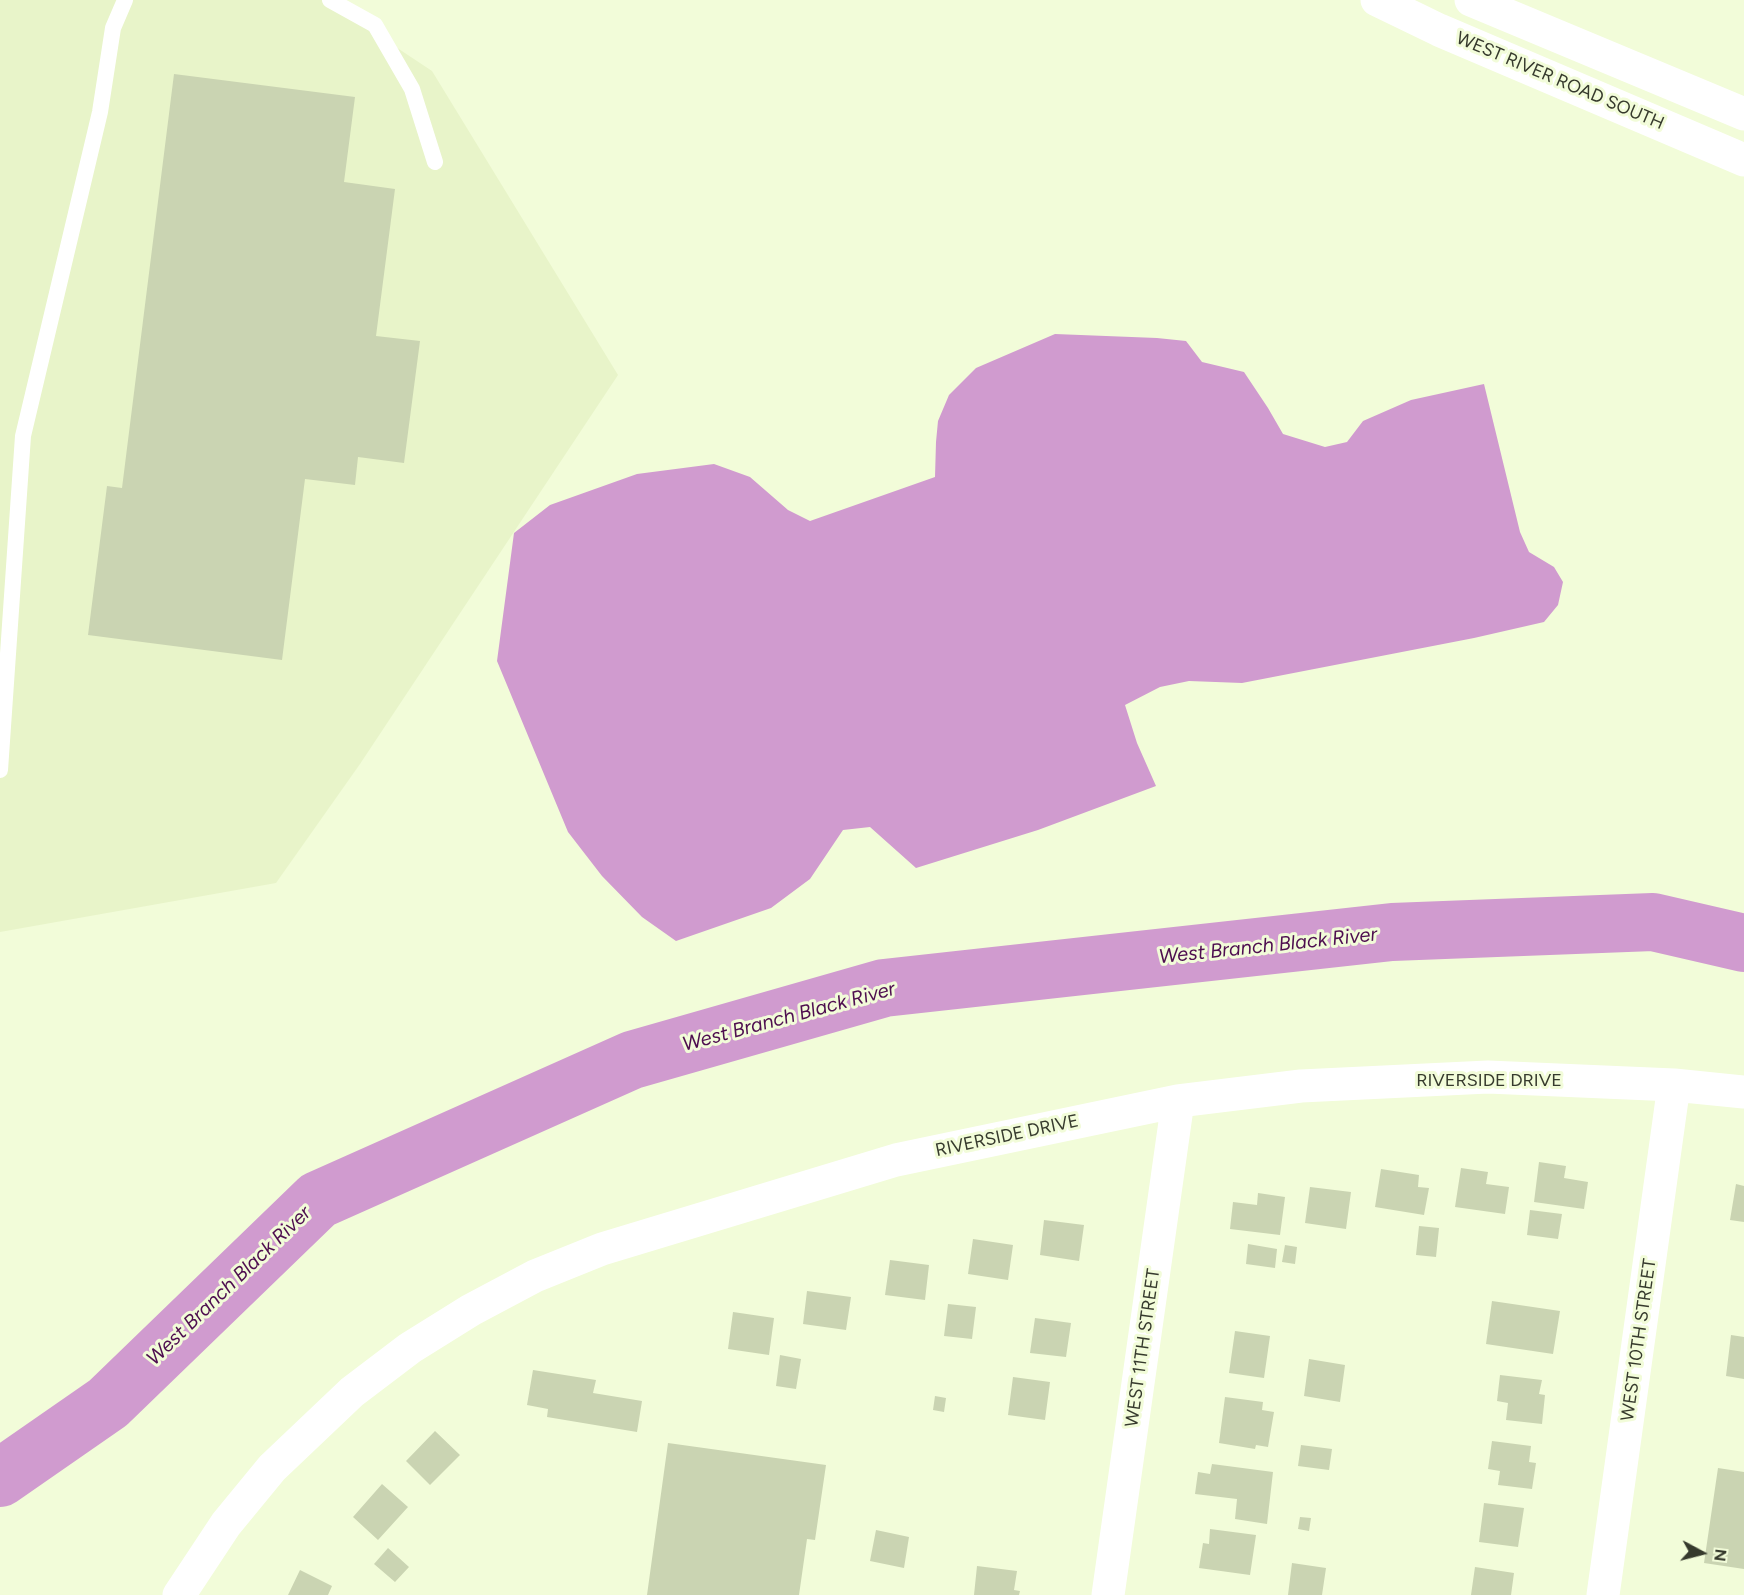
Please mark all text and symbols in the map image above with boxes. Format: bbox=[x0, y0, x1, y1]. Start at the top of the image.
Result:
street label: WEST RIVER ROAD SOUTH bbox=[1453, 27, 1667, 135]
water label: West Branch Black River bbox=[1158, 923, 1378, 969]
water label: West Branch Black River bbox=[680, 977, 898, 1057]
street label: RIVERSIDE DRIVE bbox=[1416, 1070, 1562, 1092]
street label: RIVERSIDE DRIVE bbox=[934, 1110, 1080, 1162]
water label: West Branch Black River bbox=[142, 1201, 316, 1371]
street label: WEST 10TH STREET bbox=[1617, 1257, 1661, 1423]
street label: WEST 11TH STREET bbox=[1121, 1267, 1165, 1429]
north arrow bbox=[1672, 1523, 1732, 1583]
text: N bbox=[1710, 1548, 1731, 1563]

